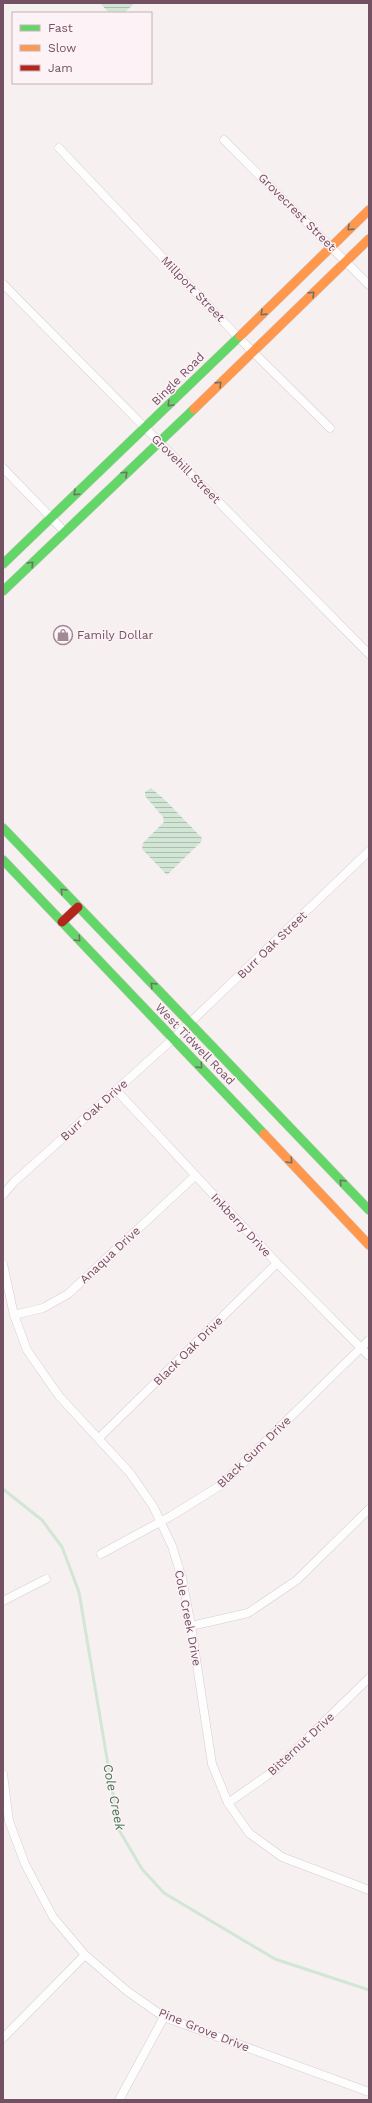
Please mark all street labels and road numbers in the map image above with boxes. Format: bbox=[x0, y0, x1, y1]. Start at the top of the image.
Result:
street label: Grovecrest Street bbox=[255, 170, 339, 254]
street label: Millport Street bbox=[158, 253, 228, 325]
street label: Bingle Road bbox=[149, 350, 207, 408]
street label: Grovehill Street bbox=[149, 432, 223, 506]
street label: Burr Oak Street bbox=[234, 908, 310, 982]
street label: West Tidwell Road bbox=[152, 1000, 238, 1088]
street label: Burr Oak Drive bbox=[58, 1076, 130, 1144]
street label: Inkberry Drive bbox=[208, 1190, 274, 1260]
street label: Anaqua Drive bbox=[77, 1223, 143, 1287]
street label: Black Oak Drive bbox=[151, 1314, 225, 1388]
street label: Black Gum Drive bbox=[214, 1413, 294, 1491]
street label: Cole Creek Drive bbox=[172, 1569, 204, 1667]
street label: Bitternut Drive bbox=[265, 1710, 337, 1778]
street label: Pine Grove Drive bbox=[157, 2005, 251, 2055]

